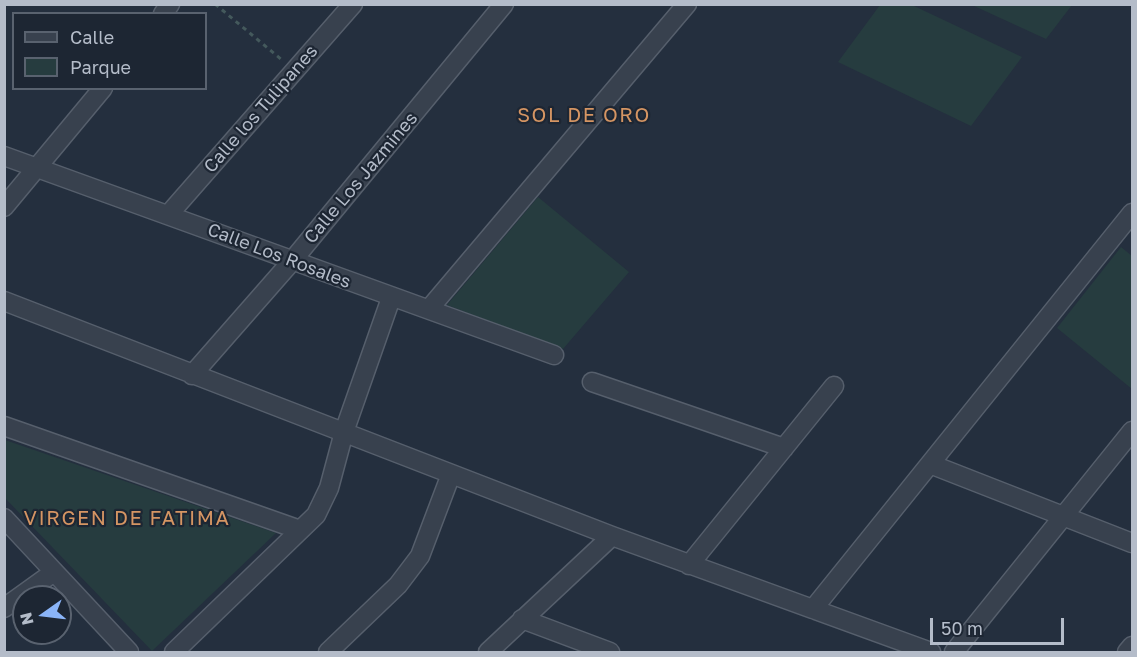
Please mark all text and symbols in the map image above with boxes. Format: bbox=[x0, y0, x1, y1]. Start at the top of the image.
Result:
legend bbox=[12, 12, 207, 90]
text: Calle bbox=[70, 26, 114, 48]
street label: Calle los Tulipanes bbox=[200, 41, 322, 177]
text: Parque bbox=[70, 56, 131, 78]
district label: SOL DE ORO bbox=[517, 104, 651, 128]
street label: Calle Los Jazmines bbox=[300, 108, 422, 248]
street label: Calle Los Rosales bbox=[204, 219, 354, 293]
district label: VIRGEN DE FATIMA bbox=[24, 507, 230, 531]
north arrow bbox=[12, 585, 72, 645]
scale bar bbox=[933, 606, 1066, 644]
text: N bbox=[15, 611, 38, 627]
text: 50 m bbox=[941, 617, 983, 639]

